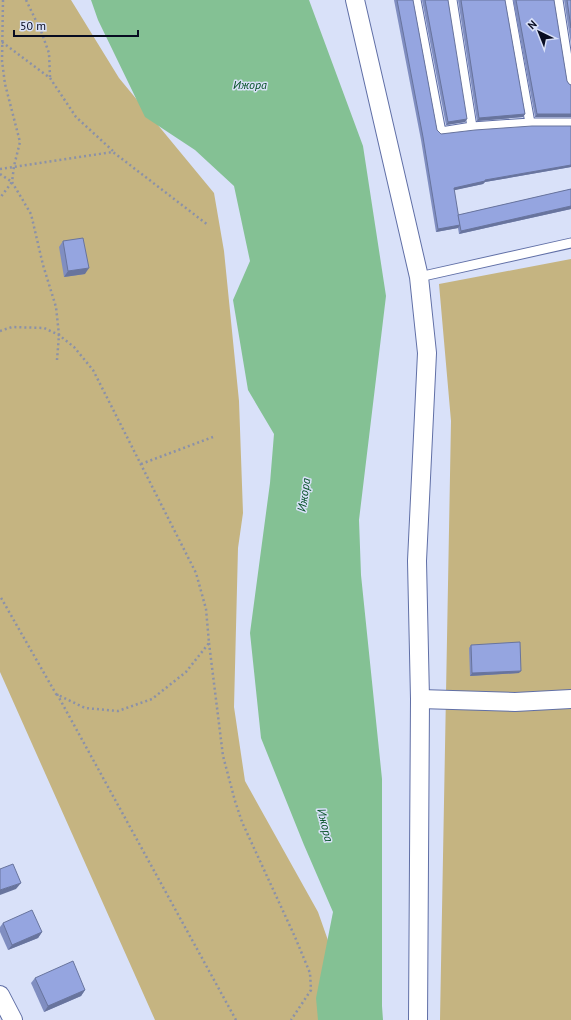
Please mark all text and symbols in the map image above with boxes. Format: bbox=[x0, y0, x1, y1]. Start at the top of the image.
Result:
scale bar bbox=[14, 12, 138, 38]
north arrow bbox=[519, 12, 559, 52]
text: N bbox=[525, 17, 540, 32]
text: 50 m bbox=[20, 18, 46, 33]
water label: Ижора bbox=[233, 77, 267, 92]
water label: Ижора bbox=[294, 477, 313, 513]
water label: Ижора bbox=[314, 807, 337, 843]

